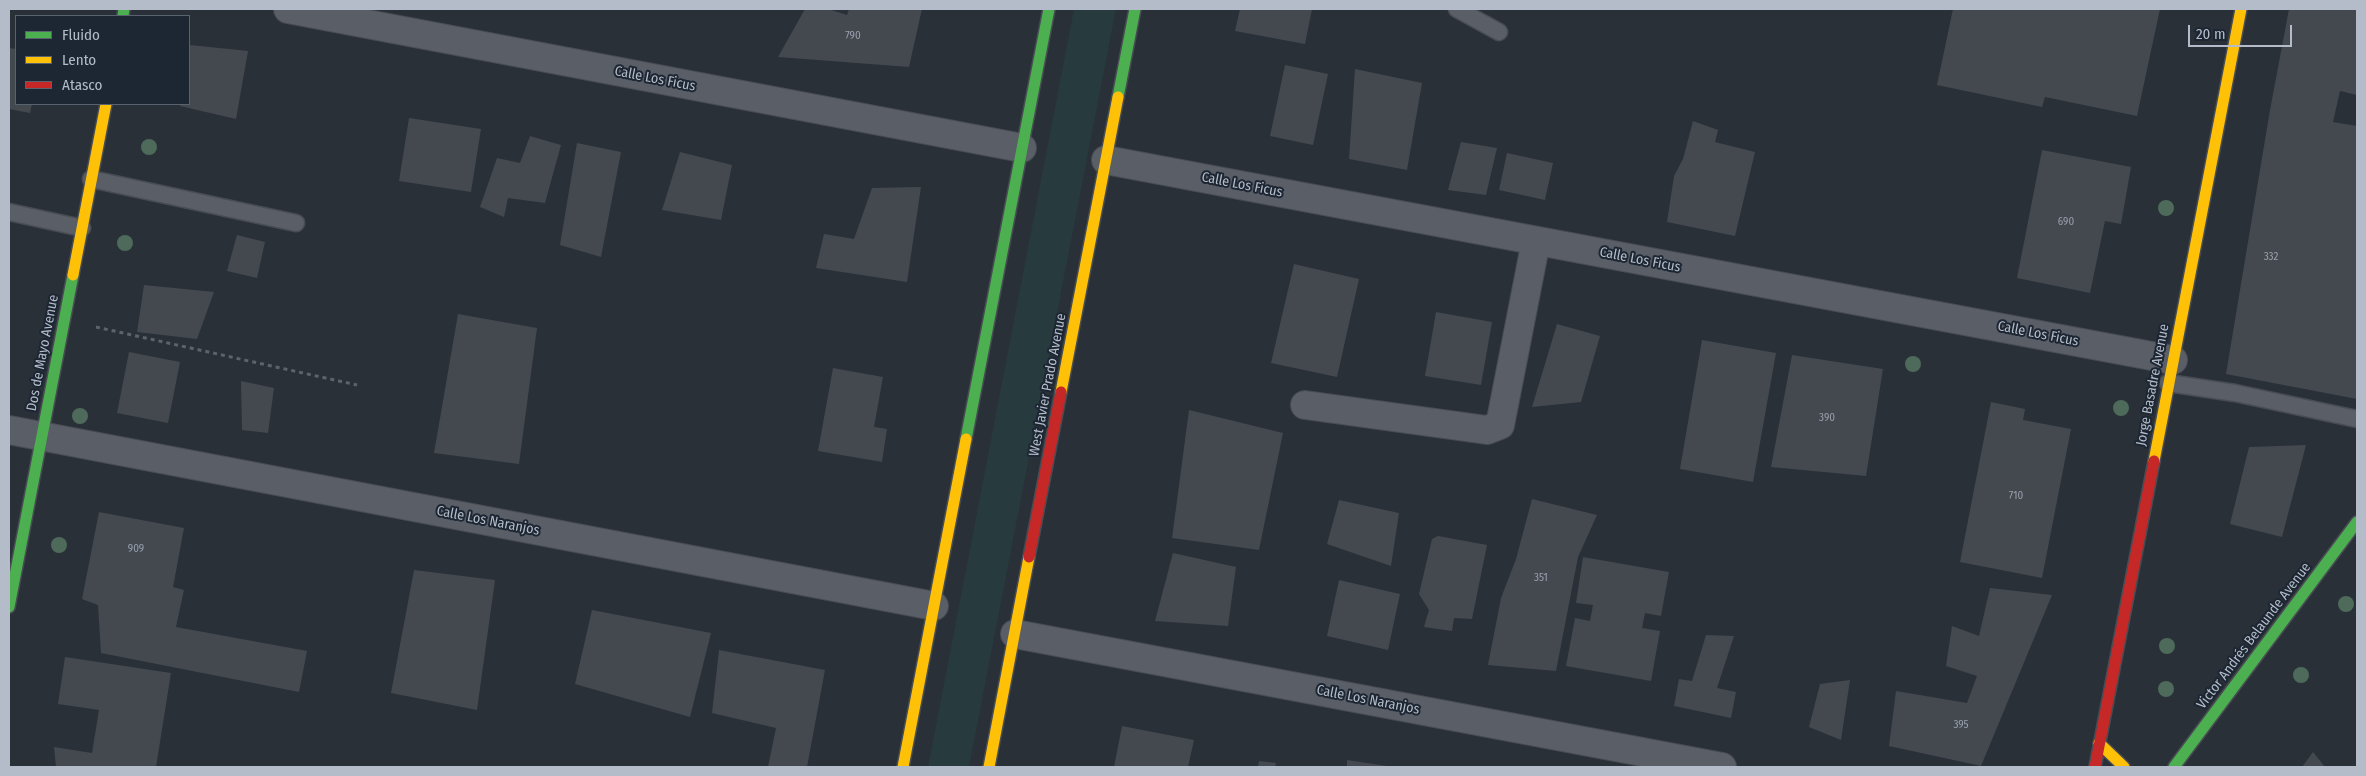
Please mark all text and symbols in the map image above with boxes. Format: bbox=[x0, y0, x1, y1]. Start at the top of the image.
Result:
legend bbox=[15, 15, 190, 105]
scale bar bbox=[2191, 15, 2295, 47]
text: 20 m bbox=[2196, 25, 2226, 43]
text: Fluido bbox=[62, 26, 100, 44]
house number: 790 bbox=[845, 29, 861, 43]
text: Lento bbox=[62, 51, 96, 69]
street label: Calle Los Ficus bbox=[613, 63, 697, 95]
text: Atasco bbox=[62, 76, 102, 94]
street label: Calle Los Ficus bbox=[1200, 169, 1284, 201]
house number: 690 bbox=[2058, 215, 2074, 229]
street label: Calle Los Ficus bbox=[1598, 244, 1682, 276]
house number: 332 bbox=[2264, 250, 2278, 264]
street label: Dos de Mayo Avenue bbox=[23, 293, 63, 413]
street label: West Javier Prado Avenue bbox=[1026, 312, 1070, 458]
street label: Calle Los Ficus bbox=[1996, 318, 2080, 350]
street label: Jorge Basadre Avenue bbox=[2133, 323, 2173, 447]
house number: 390 bbox=[1819, 411, 1835, 425]
house number: 710 bbox=[2009, 489, 2023, 503]
street label: Calle Los Naranjos bbox=[435, 503, 541, 539]
house number: 909 bbox=[128, 542, 144, 556]
street label: Victor Andrés Belaunde Avenue bbox=[2193, 559, 2315, 713]
house number: 351 bbox=[1534, 571, 1548, 585]
street label: Calle Los Naranjos bbox=[1315, 682, 1421, 718]
house number: 395 bbox=[1953, 718, 1969, 732]

